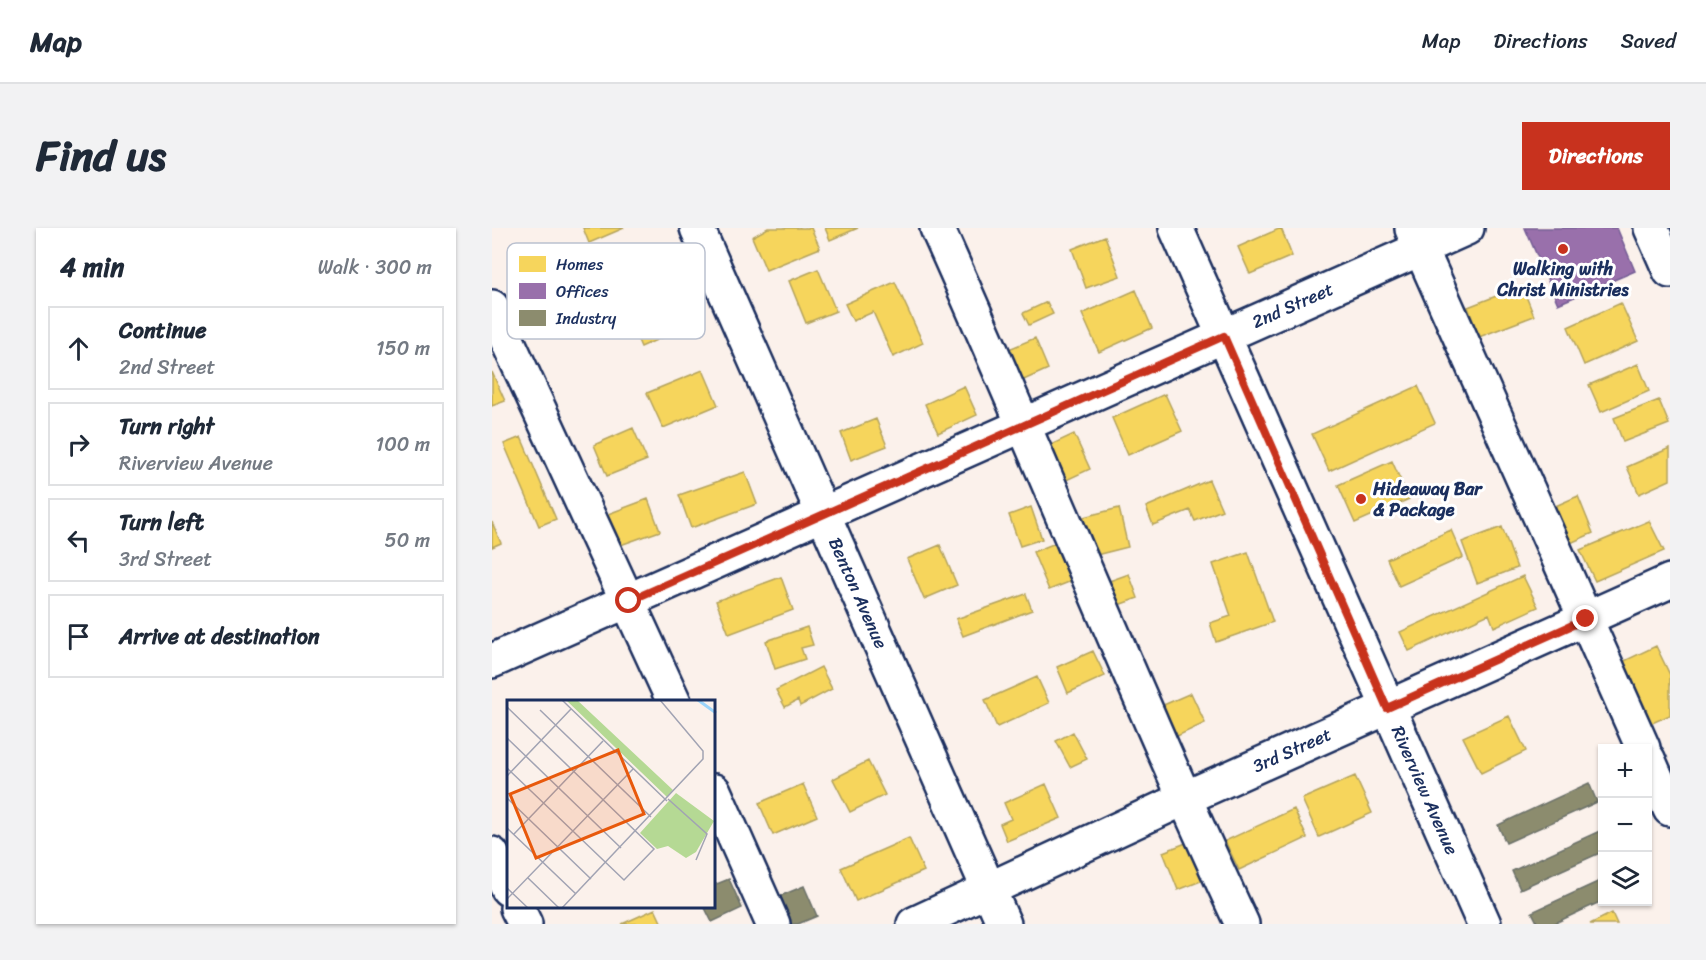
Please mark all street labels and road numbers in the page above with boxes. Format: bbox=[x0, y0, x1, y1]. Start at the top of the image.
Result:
street label: 2nd Street bbox=[1247, 273, 1339, 338]
street label: Benton Avenue bbox=[819, 532, 897, 654]
street label: 3rd Street bbox=[1247, 718, 1337, 782]
street label: Riverview Avenue bbox=[1382, 720, 1468, 860]

